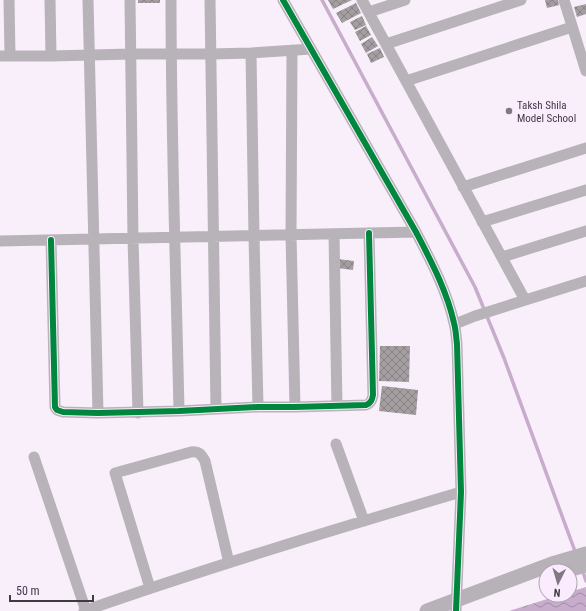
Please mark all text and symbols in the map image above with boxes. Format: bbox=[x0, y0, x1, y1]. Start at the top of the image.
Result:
place label: Taksh Shila Model School bbox=[517, 99, 576, 125]
marker: Taksh Shila Model School bbox=[504, 106, 514, 116]
north arrow bbox=[538, 563, 578, 603]
scale bar bbox=[10, 577, 93, 603]
text: 50 m bbox=[16, 584, 40, 598]
text: N bbox=[553, 586, 561, 599]

